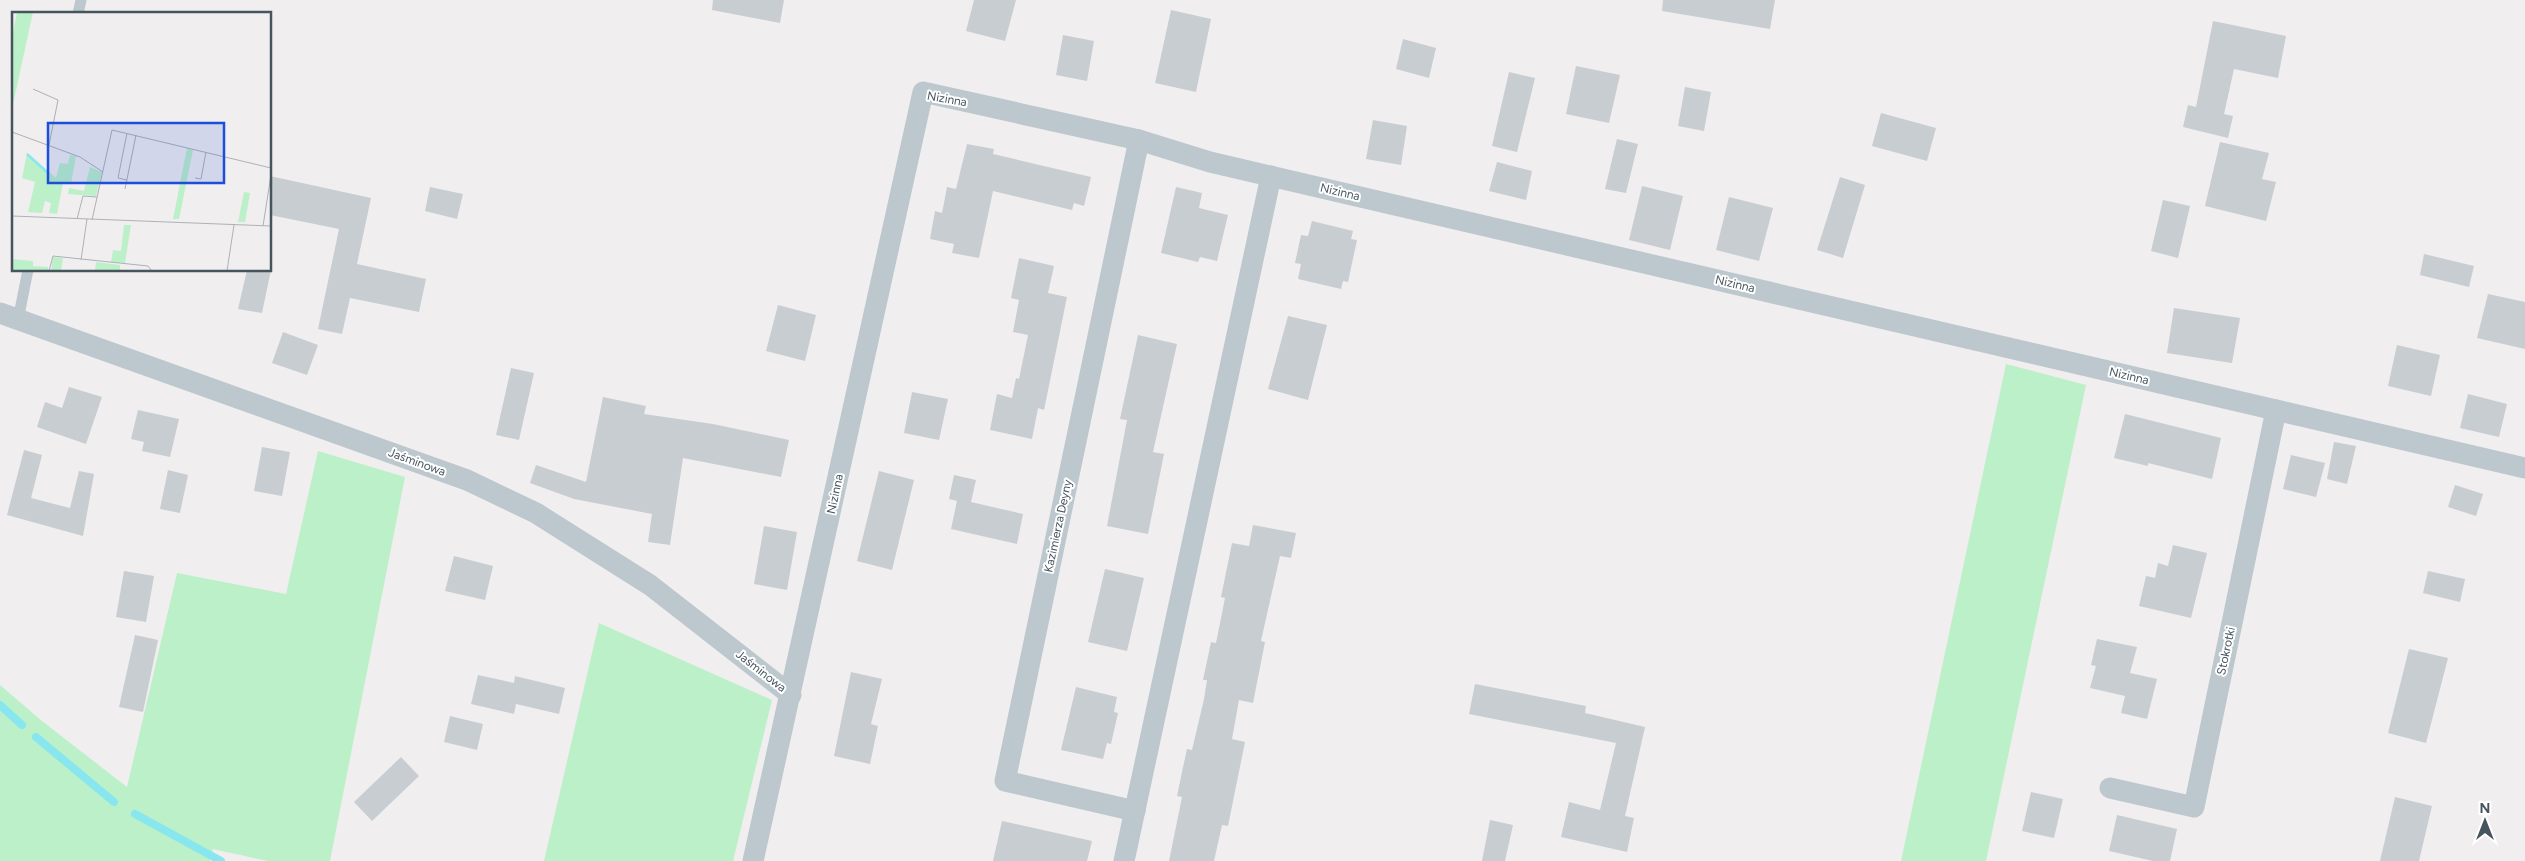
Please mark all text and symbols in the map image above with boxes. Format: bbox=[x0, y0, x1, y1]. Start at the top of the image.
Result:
inset map bbox=[12, 12, 271, 271]
street label: Nizinna bbox=[926, 89, 968, 109]
street label: Nizinna bbox=[1319, 181, 1361, 203]
street label: Nizinna bbox=[1714, 273, 1756, 295]
street label: Nizinna bbox=[2108, 365, 2150, 387]
street label: Jaśminowa bbox=[386, 445, 448, 479]
street label: Nizinna bbox=[824, 473, 846, 515]
street label: Kazimierza Deyny bbox=[1041, 478, 1075, 574]
street label: Stokrotki bbox=[2214, 626, 2238, 676]
street label: Jaśminowa bbox=[733, 647, 789, 695]
north arrow bbox=[2460, 796, 2510, 846]
text: N bbox=[2480, 800, 2490, 817]

